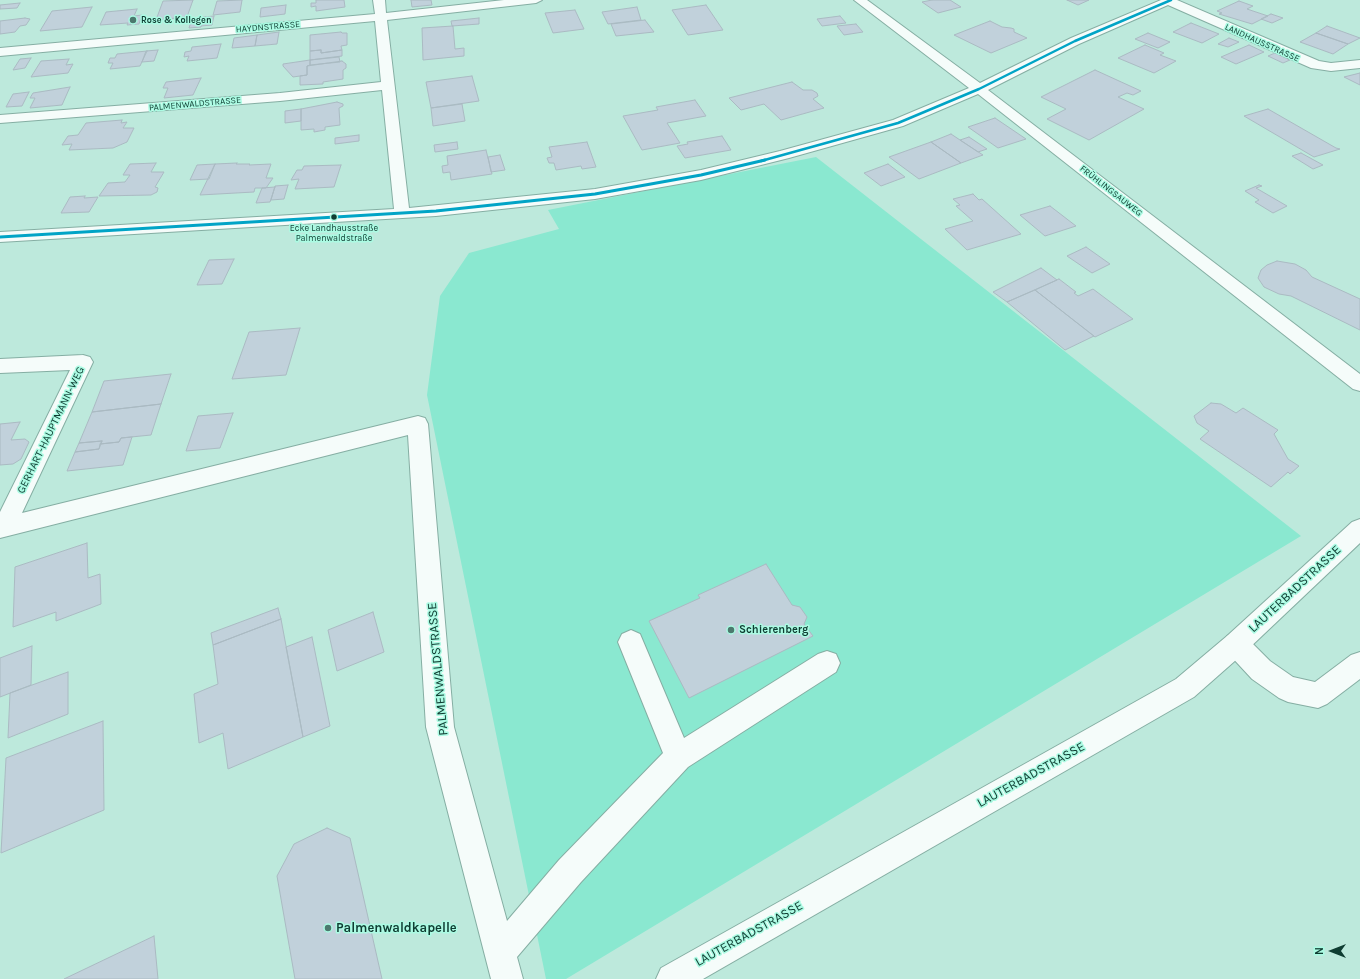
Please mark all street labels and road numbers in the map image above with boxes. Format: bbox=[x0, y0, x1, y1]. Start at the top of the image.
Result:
street label: HAYDNSTRASSE bbox=[235, 19, 301, 35]
street label: LANDHAUSSTRASSE bbox=[1223, 22, 1301, 64]
street label: PALMENWALDSTRASSE bbox=[148, 95, 242, 113]
street label: FRÜHLINGSAUWEG bbox=[1078, 163, 1144, 219]
street label: GERHART-HAUPTMANN-WEG bbox=[14, 364, 88, 496]
street label: LAUTERBADSTRASSE bbox=[1246, 542, 1344, 636]
street label: PALMENWALDSTRASSE bbox=[424, 602, 452, 736]
street label: LAUTERBADSTRASSE bbox=[974, 739, 1088, 811]
street label: LAUTERBADSTRASSE bbox=[692, 898, 806, 970]

